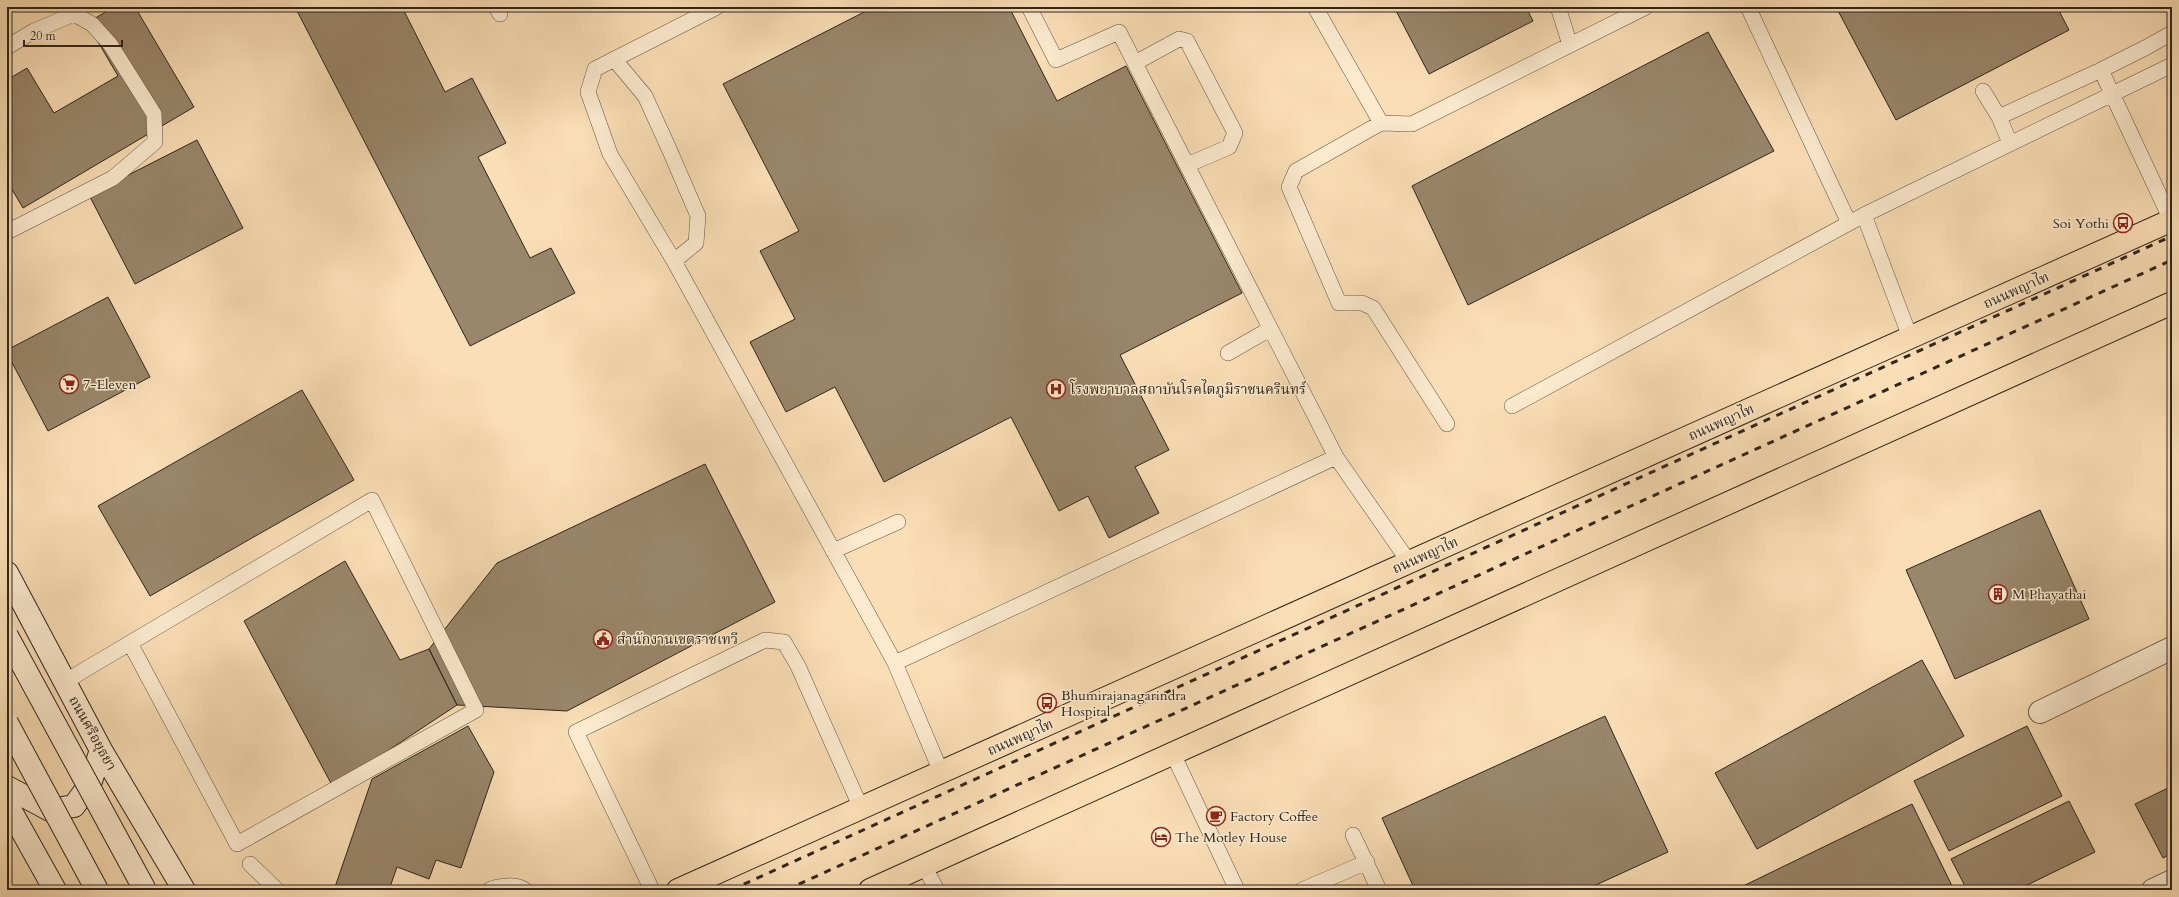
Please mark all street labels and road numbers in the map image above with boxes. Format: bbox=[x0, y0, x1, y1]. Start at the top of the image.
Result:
street label: ถนนพญาไท bbox=[1980, 267, 2052, 313]
street label: ถนนพญาไท bbox=[1685, 399, 1757, 445]
street label: ถนนพญาไท bbox=[1389, 532, 1461, 578]
street label: ถนนศรีอยุธยา bbox=[64, 692, 121, 774]
street label: ถนนพญาไท bbox=[984, 714, 1056, 760]

